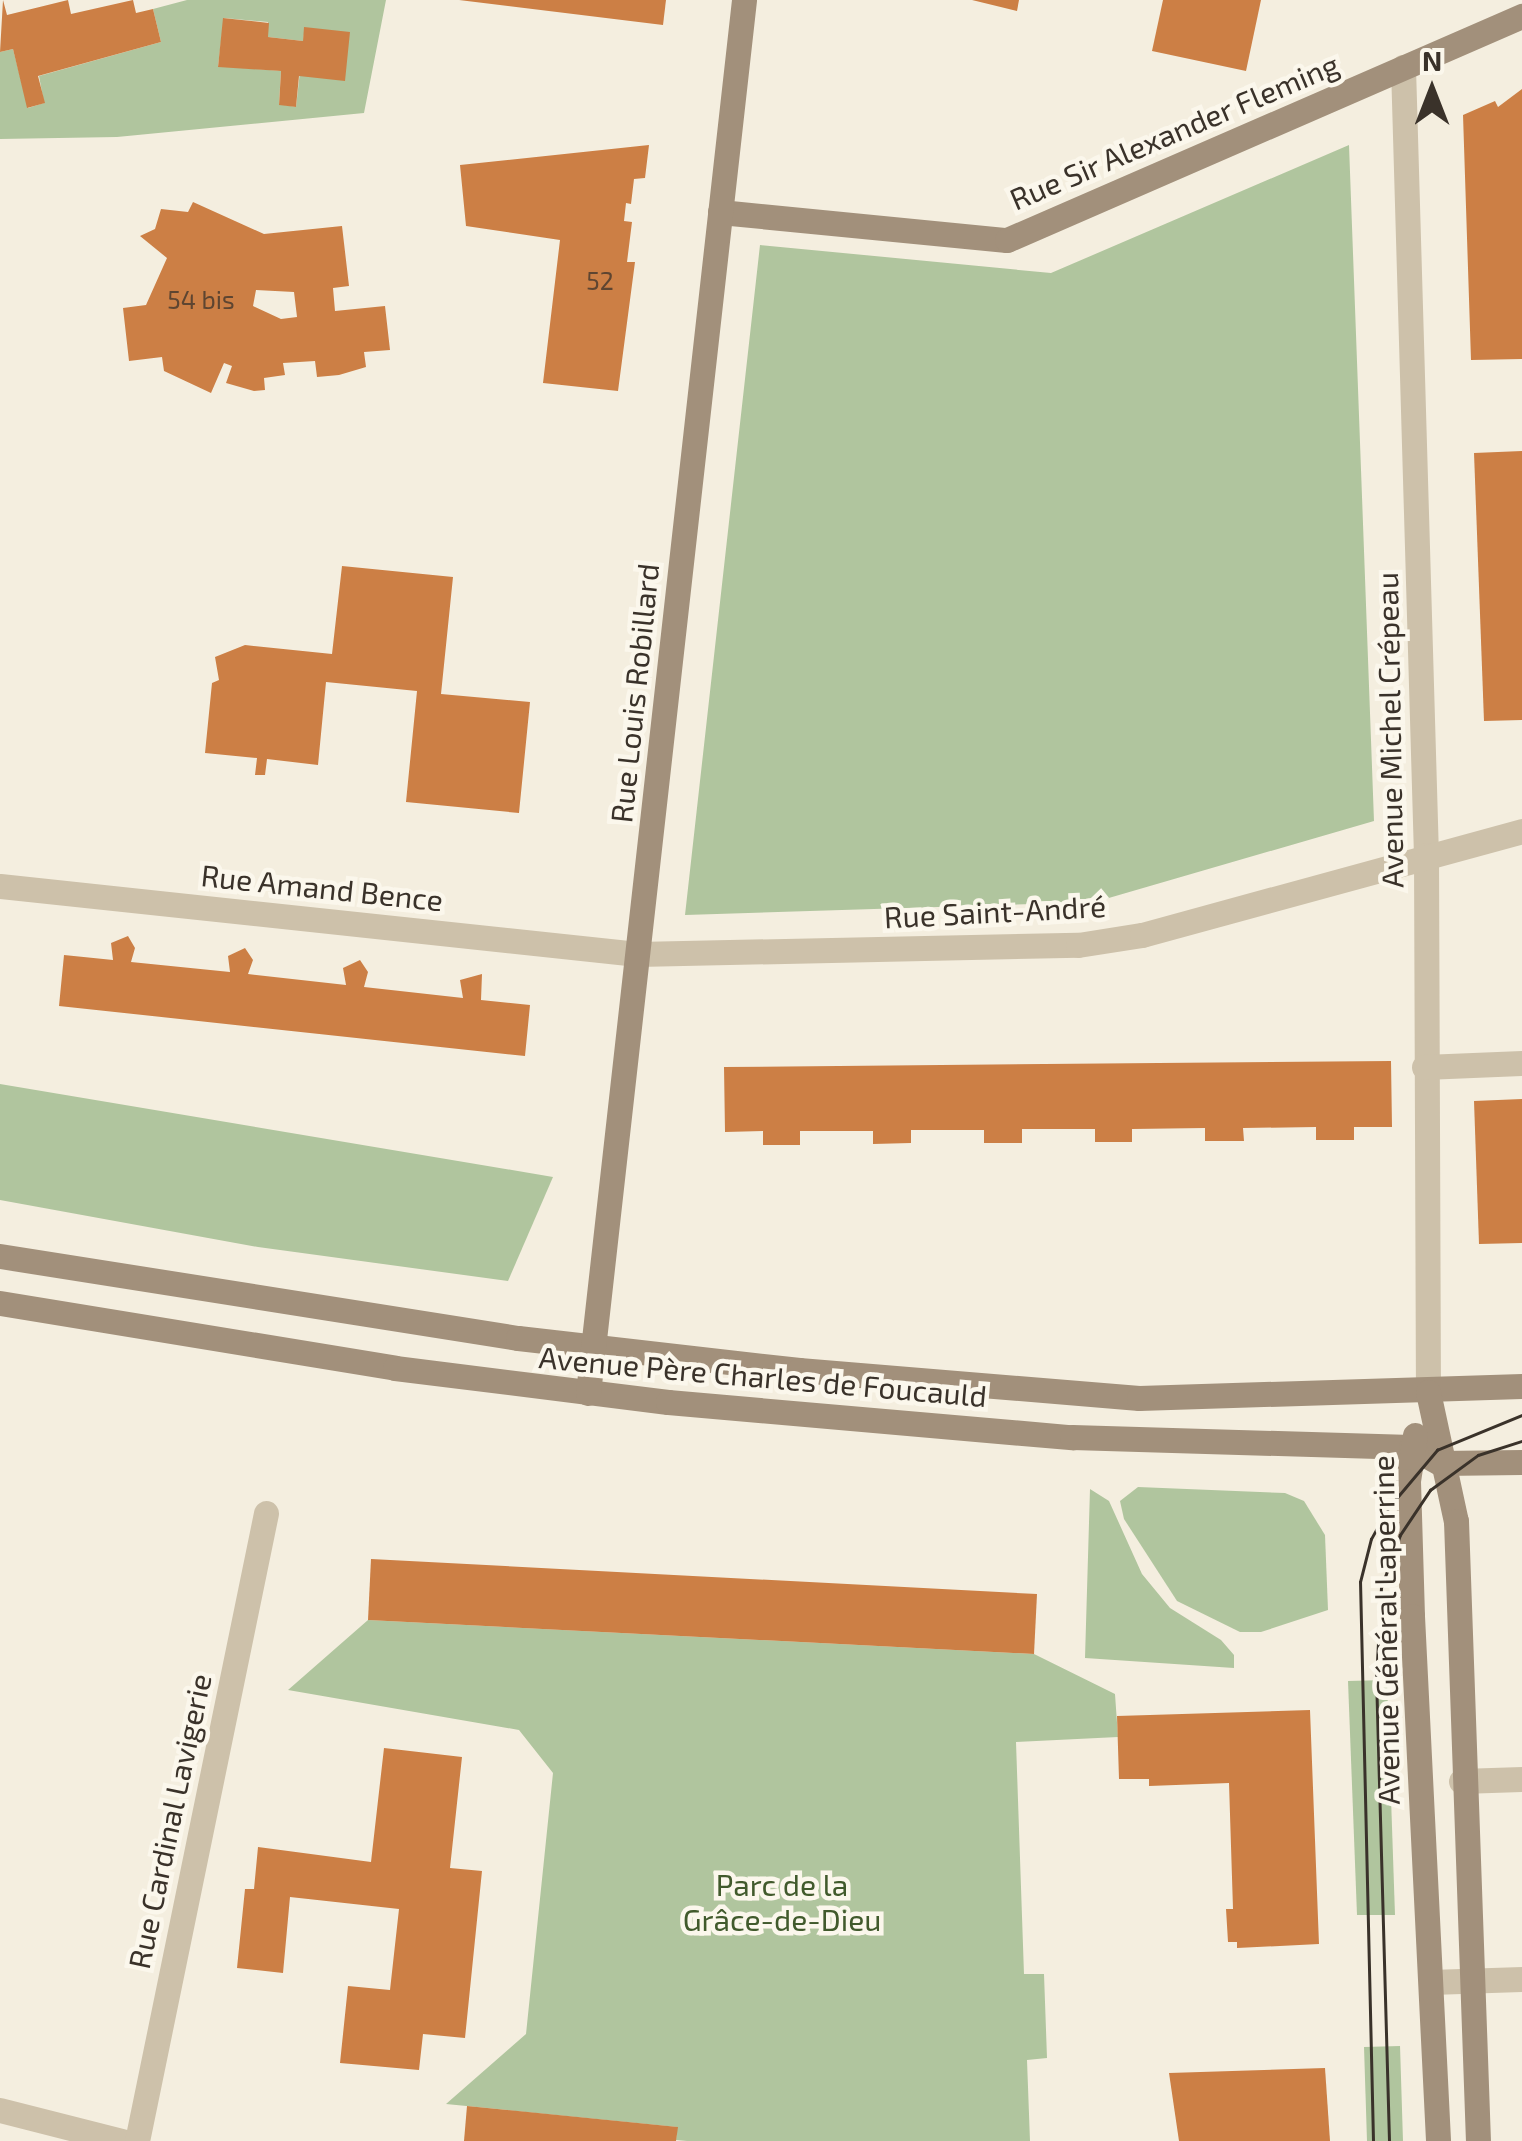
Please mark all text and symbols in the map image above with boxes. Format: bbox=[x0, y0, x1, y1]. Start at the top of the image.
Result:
north arrow bbox=[1382, 40, 1482, 140]
text: N bbox=[1422, 43, 1442, 77]
street label: Rue Sir Alexander Fleming bbox=[1003, 45, 1345, 217]
house number: 52 bbox=[586, 265, 614, 295]
house number: 54 bis bbox=[167, 284, 235, 314]
street label: Rue Louis Robillard bbox=[602, 562, 666, 824]
street label: Avenue Michel Crépeau bbox=[1368, 571, 1410, 889]
street label: Rue Amand Bence bbox=[199, 856, 445, 918]
street label: Rue Saint-André bbox=[883, 887, 1107, 935]
street label: Avenue Père Charles de Foucauld bbox=[538, 1338, 988, 1414]
street label: Avenue Général Laperrine bbox=[1364, 1455, 1406, 1805]
street label: Rue Cardinal Lavigerie bbox=[120, 1670, 218, 1972]
park label: Parc de la Grâce-de-Dieu bbox=[683, 1866, 881, 1936]

